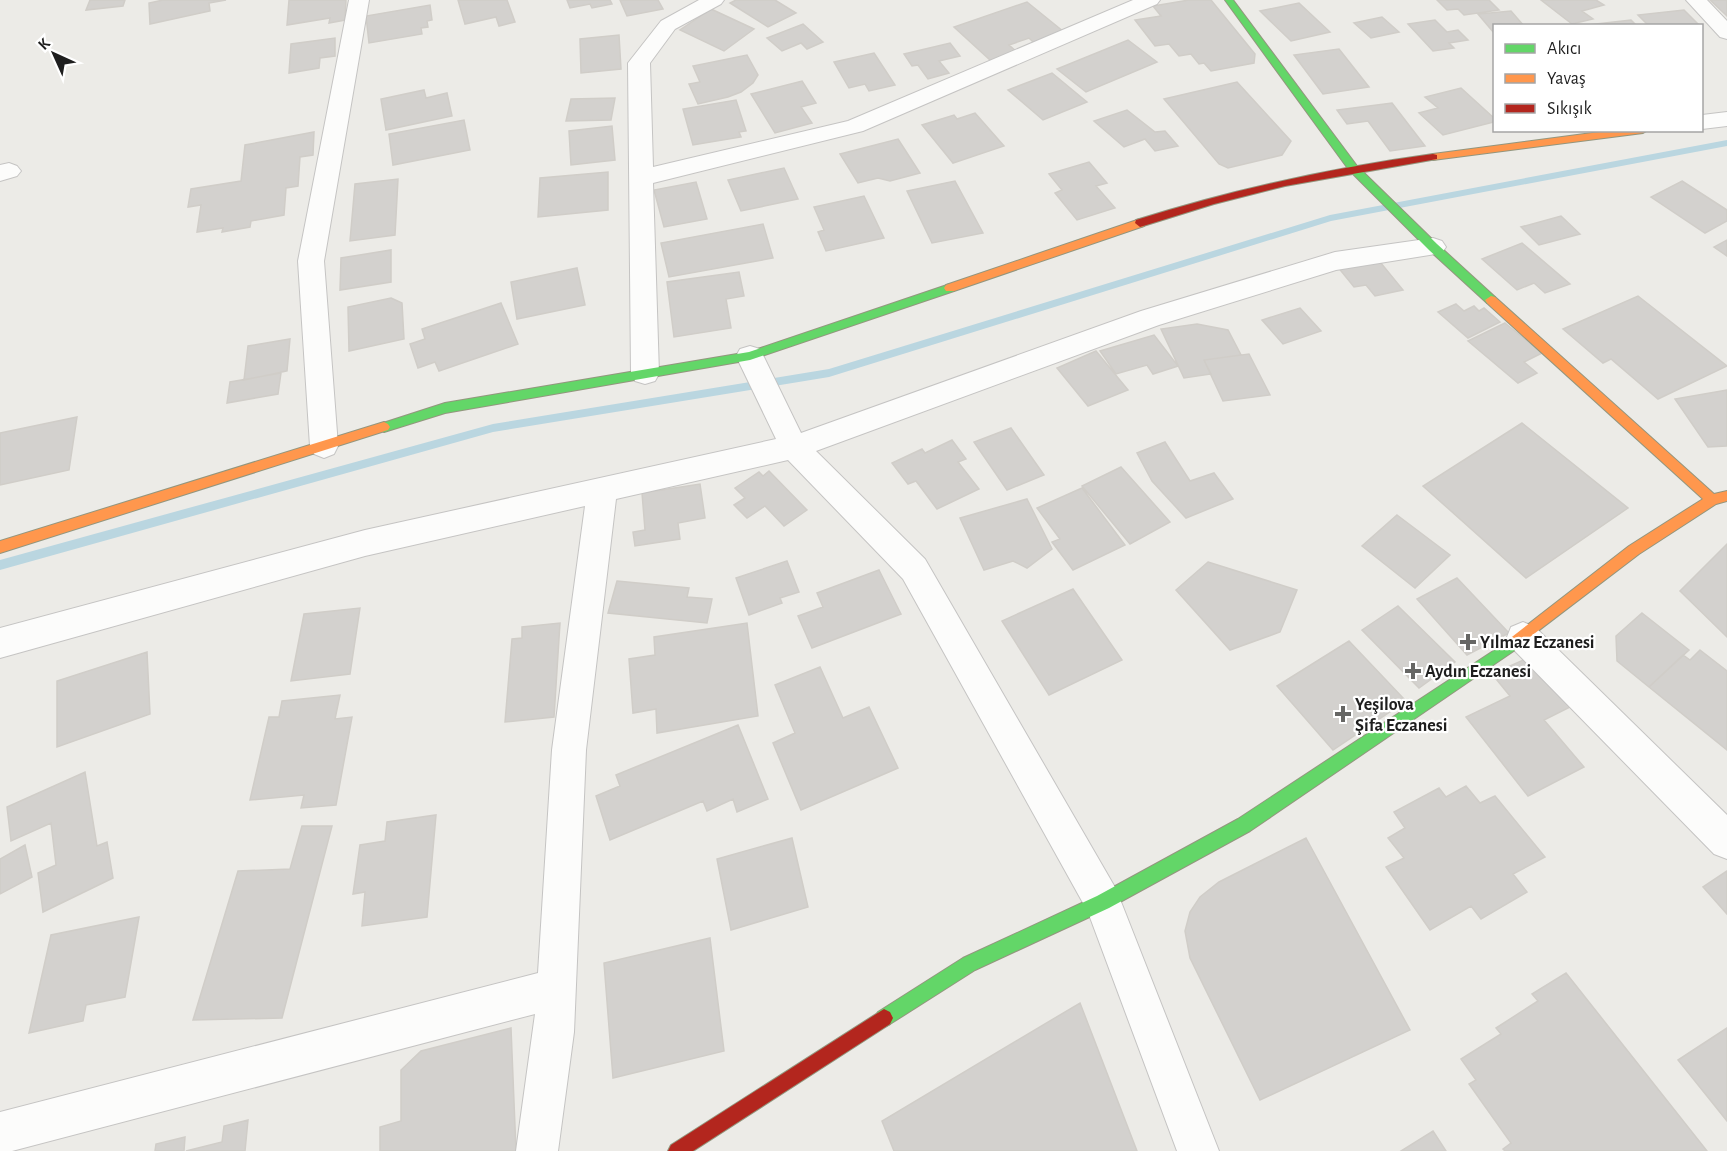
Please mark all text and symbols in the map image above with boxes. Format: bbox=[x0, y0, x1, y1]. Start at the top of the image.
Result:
north arrow bbox=[24, 24, 84, 84]
legend bbox=[1493, 24, 1703, 132]
text: K bbox=[35, 35, 54, 53]
text: Akıcı bbox=[1547, 40, 1581, 58]
text: Yavaş bbox=[1547, 70, 1586, 88]
text: Sıkışık bbox=[1547, 100, 1592, 118]
place label: Yılmaz Eczanesi bbox=[1480, 634, 1595, 652]
marker: Yılmaz Eczanesi bbox=[1461, 635, 1475, 649]
place label: Aydın Eczanesi bbox=[1425, 663, 1531, 681]
marker: Aydın Eczanesi bbox=[1406, 664, 1420, 678]
place label: Yeşilova Şifa Eczanesi bbox=[1355, 696, 1447, 735]
marker: Yeşilova Şifa Eczanesi bbox=[1336, 707, 1350, 721]

